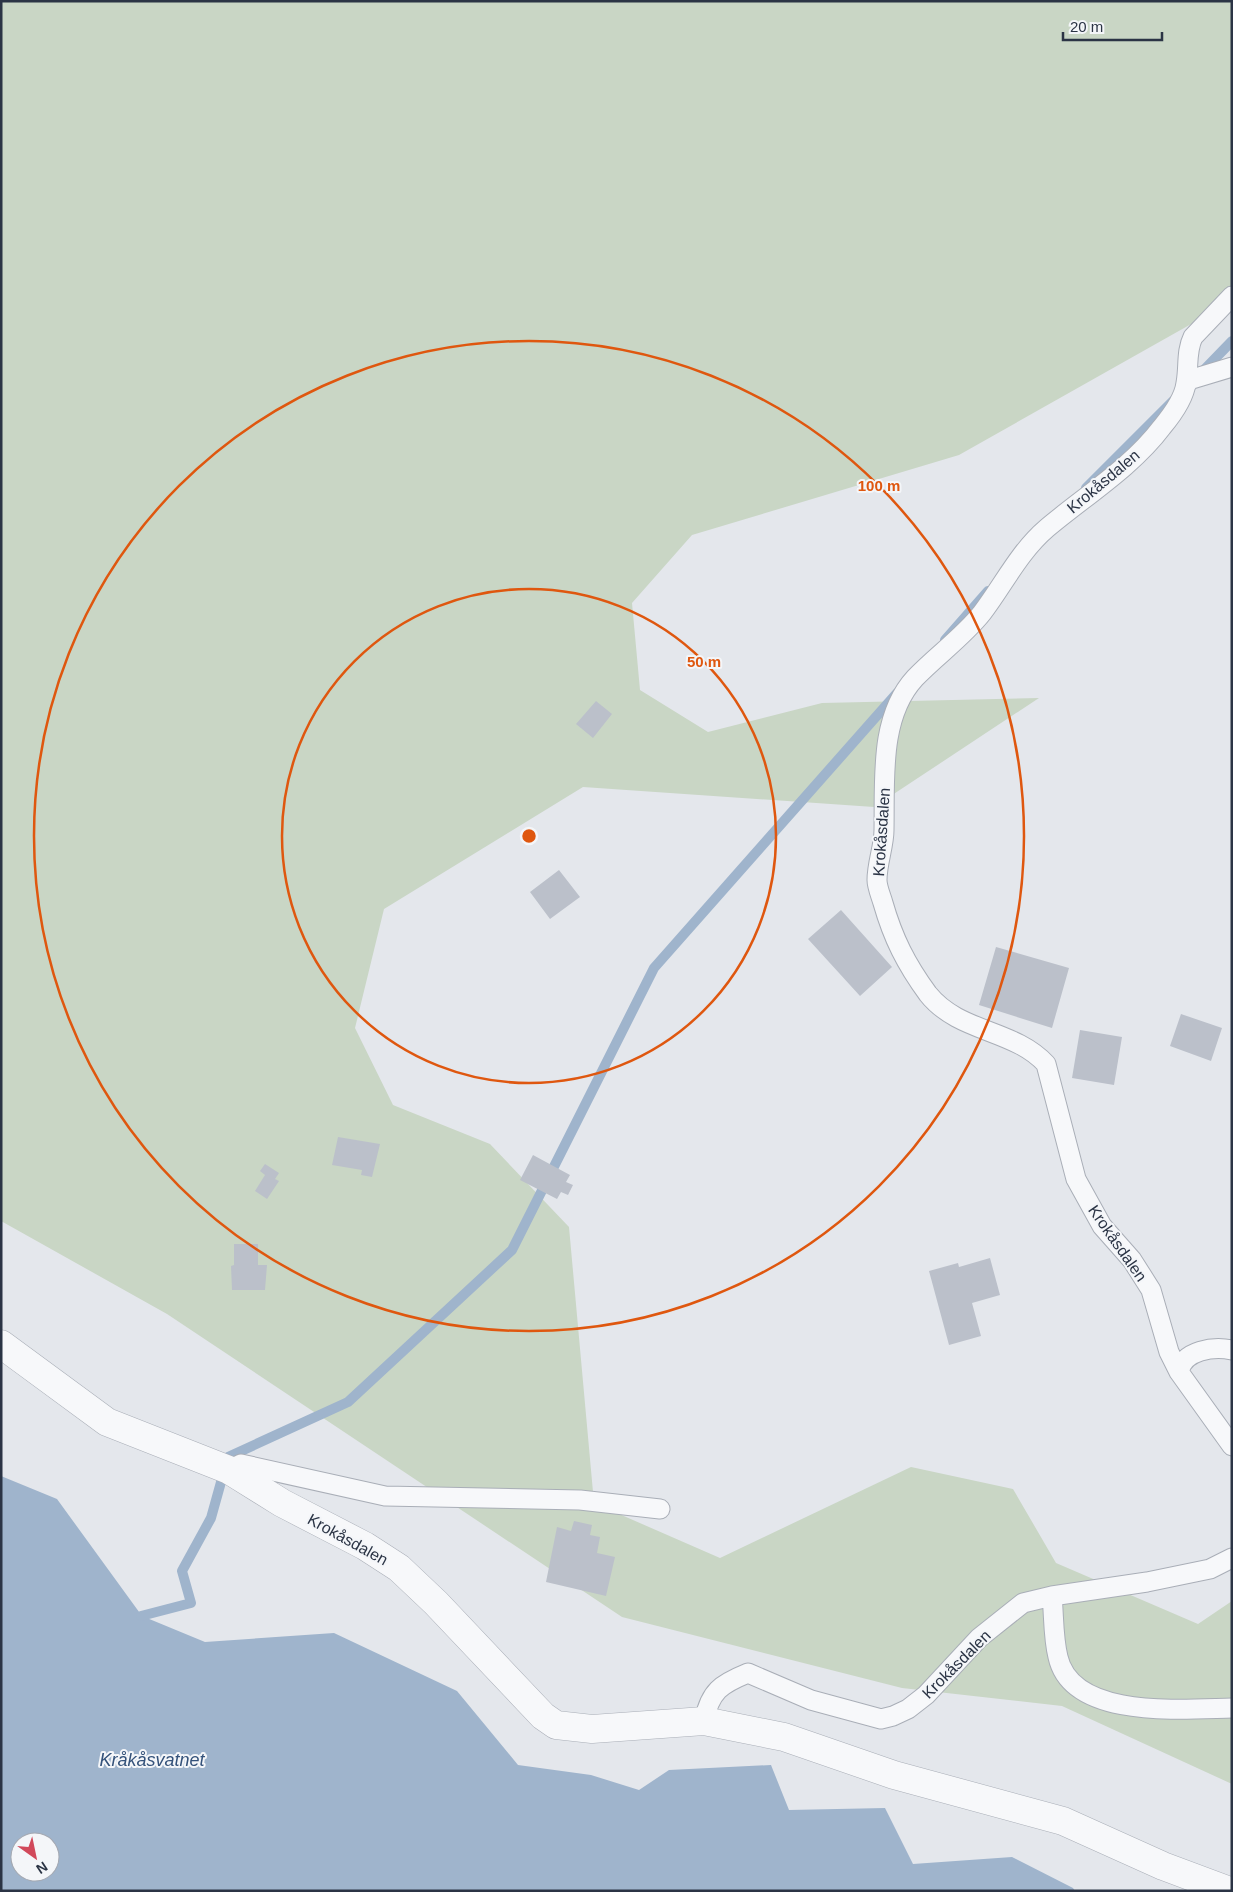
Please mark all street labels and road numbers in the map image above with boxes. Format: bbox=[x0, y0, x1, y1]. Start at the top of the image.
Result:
street label: Krokåsdalen bbox=[1064, 446, 1143, 516]
street label: Krokåsdalen bbox=[870, 787, 893, 877]
street label: Krokåsdalen bbox=[1085, 1202, 1150, 1285]
street label: Krokåsdalen bbox=[305, 1510, 391, 1568]
street label: Krokåsdalen bbox=[919, 1627, 994, 1702]

